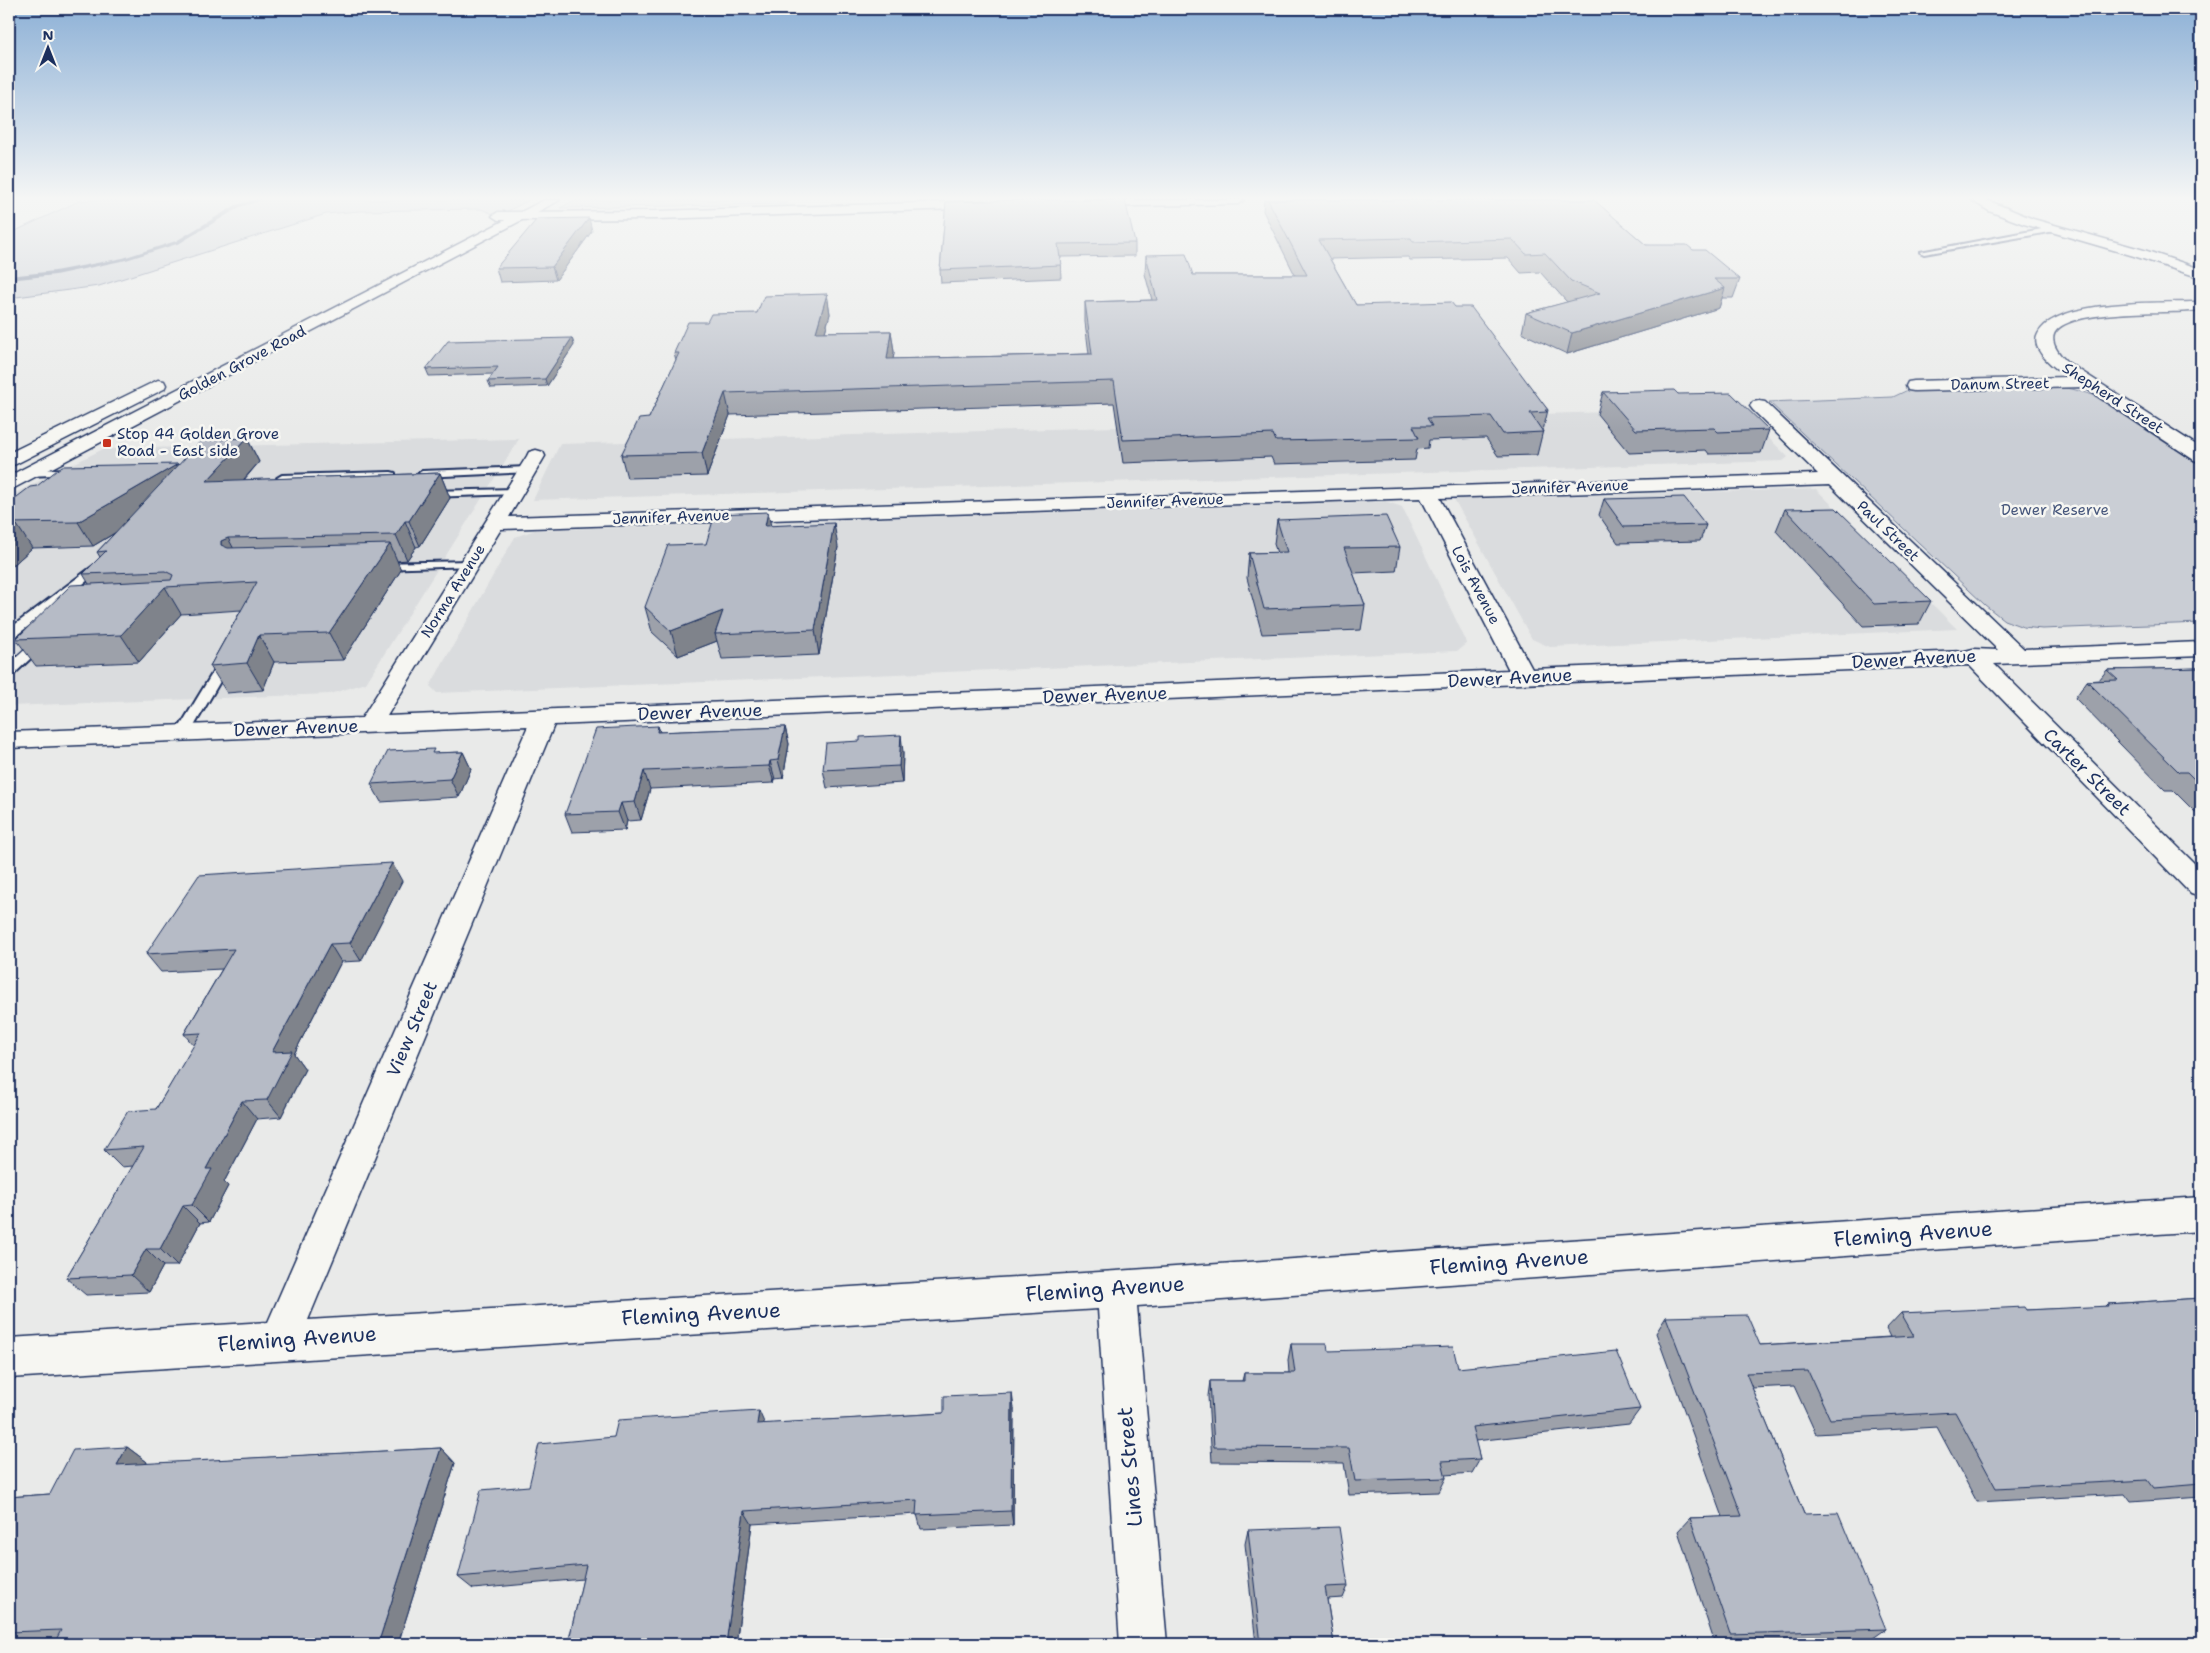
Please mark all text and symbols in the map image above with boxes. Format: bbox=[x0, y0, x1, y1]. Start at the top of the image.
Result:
north arrow bbox=[22, 22, 72, 72]
text: N bbox=[42, 26, 54, 44]
street label: Golden Grove Road bbox=[174, 321, 310, 405]
street label: Shepherd Street bbox=[2059, 358, 2167, 438]
street label: Danum Street bbox=[1950, 373, 2050, 395]
place label: Stop 44 Golden Grove Road - East side bbox=[117, 424, 279, 461]
marker: Stop 44 Golden Grove Road - East side bbox=[101, 437, 113, 449]
street label: Jennifer Avenue bbox=[1511, 475, 1629, 499]
street label: Jennifer Avenue bbox=[1106, 489, 1224, 513]
street label: Paul Street bbox=[1852, 496, 1924, 566]
park label: Dewer Reserve bbox=[2001, 500, 2109, 520]
street label: Jennifer Avenue bbox=[612, 505, 730, 529]
street label: Norma Avenue bbox=[416, 540, 490, 642]
street label: Lois Avenue bbox=[1447, 542, 1505, 628]
street label: Dewer Avenue bbox=[1851, 644, 1977, 674]
street label: Dewer Avenue bbox=[1447, 663, 1573, 693]
street label: Dewer Avenue bbox=[1042, 681, 1168, 709]
street label: Dewer Avenue bbox=[637, 698, 763, 726]
street label: Dewer Avenue bbox=[233, 714, 359, 742]
street label: Carter Street bbox=[2038, 723, 2136, 821]
street label: View Street bbox=[381, 977, 443, 1080]
street label: Fleming Avenue bbox=[1832, 1214, 1994, 1254]
street label: Fleming Avenue bbox=[1428, 1242, 1590, 1282]
street label: Fleming Avenue bbox=[1024, 1269, 1186, 1309]
street label: Fleming Avenue bbox=[621, 1296, 781, 1332]
street label: Fleming Avenue bbox=[216, 1319, 378, 1359]
street label: Lines Street bbox=[1111, 1406, 1149, 1528]

